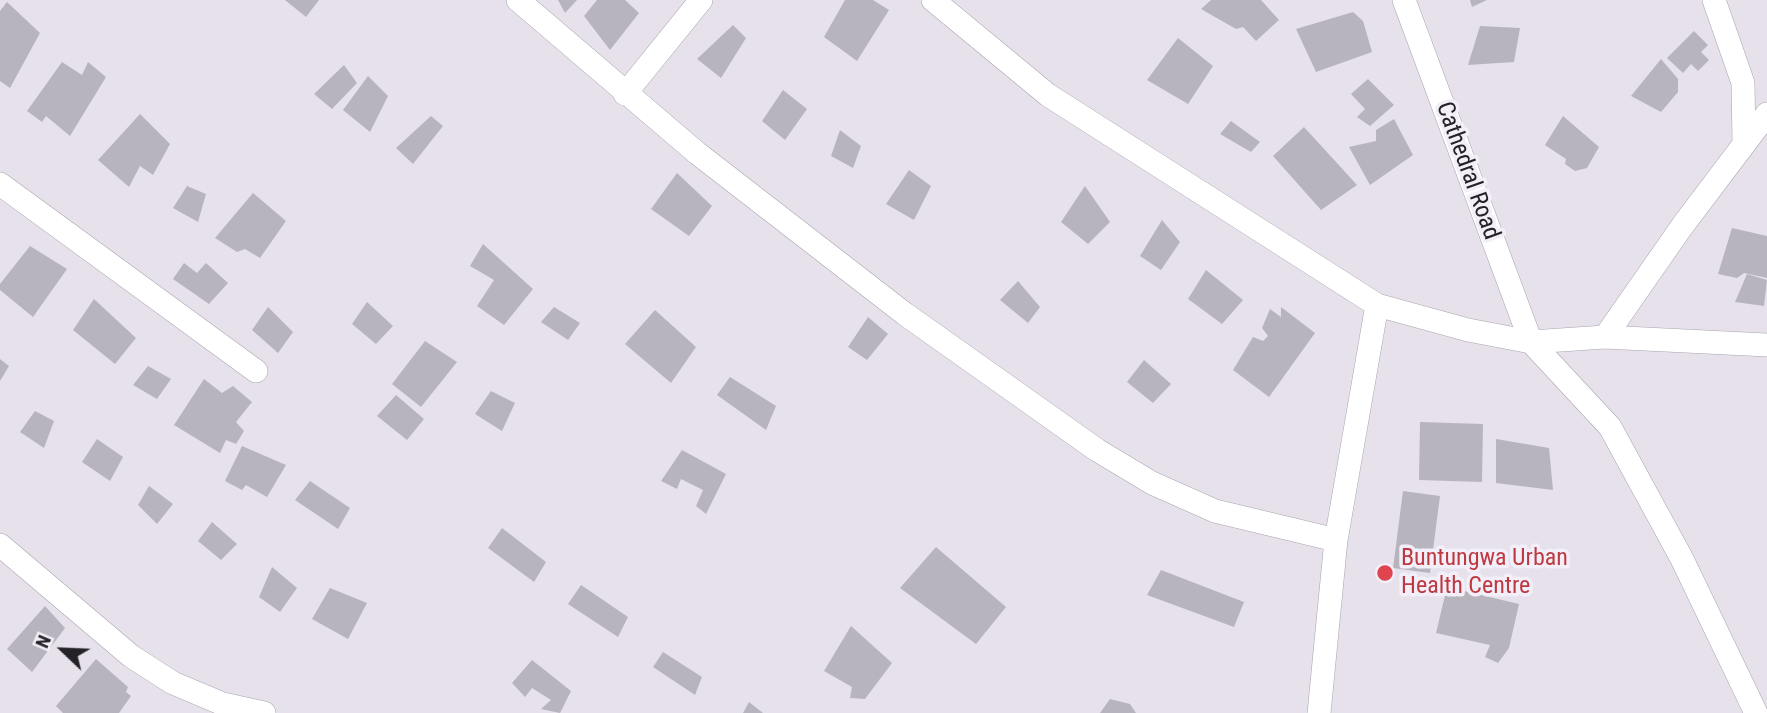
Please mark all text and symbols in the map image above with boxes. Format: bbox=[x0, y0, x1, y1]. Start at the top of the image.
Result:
street label: Cathedral Road bbox=[1429, 98, 1505, 244]
place label: Buntungwa Urban Health Centre bbox=[1401, 545, 1568, 601]
marker: Buntungwa Urban Health Centre bbox=[1375, 563, 1395, 583]
north arrow bbox=[28, 615, 98, 685]
text: N bbox=[30, 632, 56, 651]

